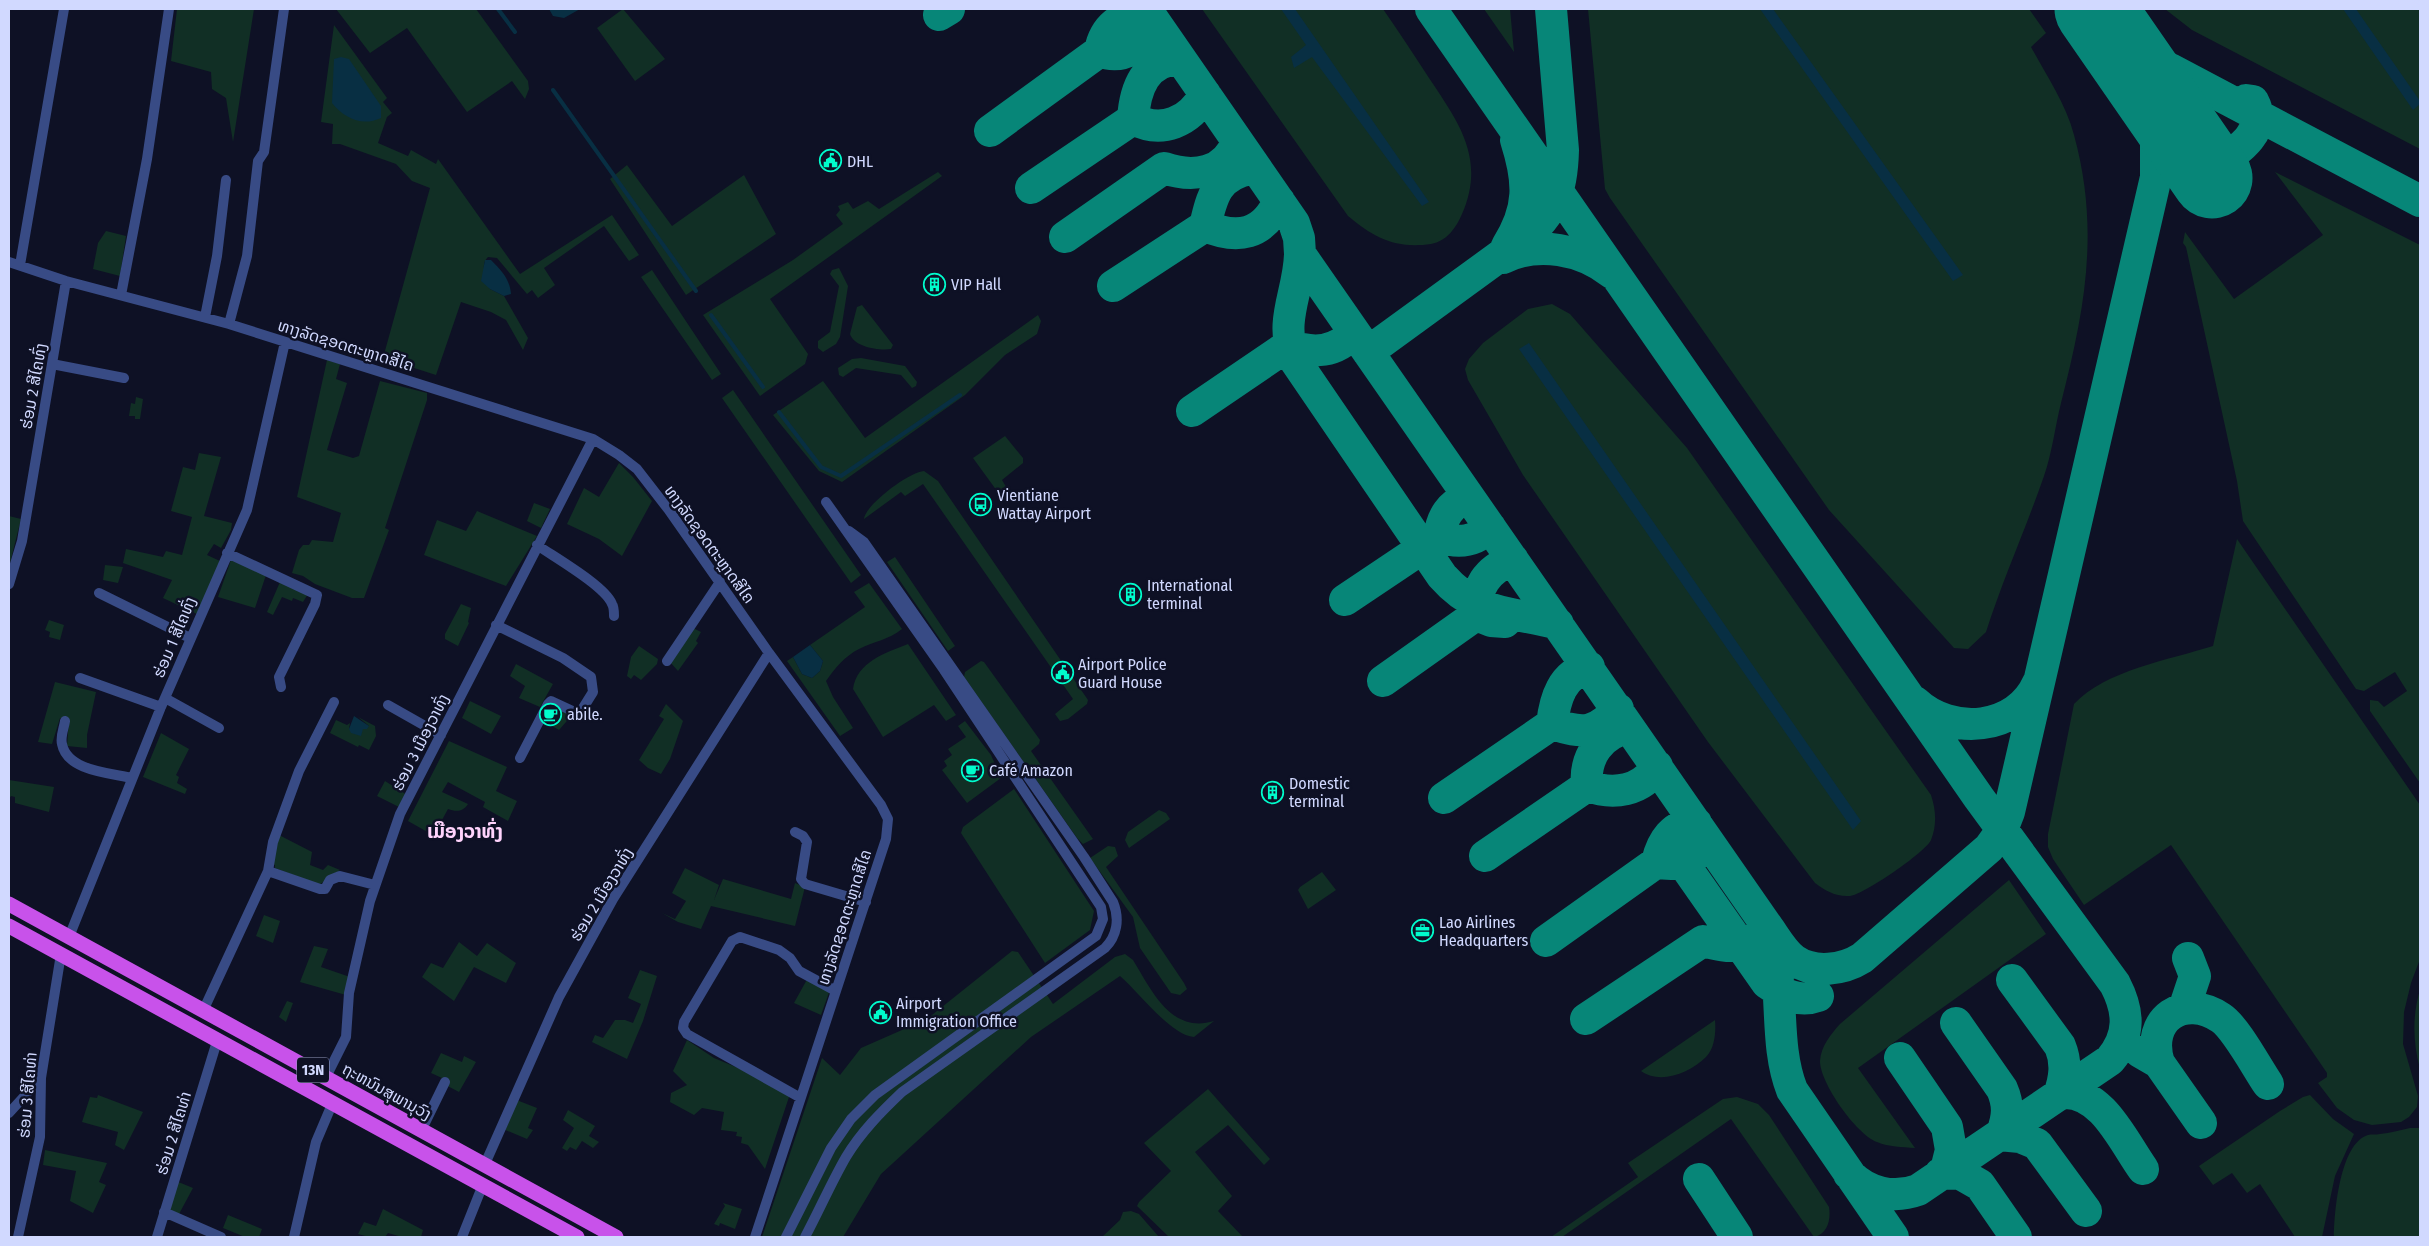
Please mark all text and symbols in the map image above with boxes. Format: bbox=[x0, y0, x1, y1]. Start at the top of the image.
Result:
public building icon: DHL bbox=[819, 149, 843, 173]
place label: DHL bbox=[847, 152, 873, 171]
building icon: VIP Hall bbox=[923, 272, 947, 296]
place label: VIP Hall bbox=[951, 275, 1001, 294]
street label: ທາງລັດຊອດຕະຫຼາດສີໄຄ bbox=[276, 316, 416, 375]
street label: ຮ່ອມ 2 ສີໄຄທົ່ງ bbox=[15, 341, 50, 431]
street label: ທາງລັດຊອດຕະຫຼາດສີໄຄ bbox=[660, 482, 759, 607]
place label: Vientiane Wattay Airport bbox=[997, 486, 1092, 523]
bus stop icon: Vientiane Wattay Airport bbox=[969, 492, 993, 516]
place label: International terminal bbox=[1147, 576, 1232, 613]
building icon: International terminal bbox=[1119, 582, 1143, 606]
street label: ຮ່ອມ 1 ສີໄຄທົ່ງ bbox=[147, 593, 200, 681]
place label: Airport Police Guard House bbox=[1078, 655, 1167, 692]
public building icon: Airport Police Guard House bbox=[1050, 661, 1074, 685]
street label: ຮ່ອມ 3 ເມືອງວາທົ່ງ bbox=[386, 690, 453, 794]
cafe icon: abile. bbox=[539, 702, 563, 726]
place label: abile. bbox=[567, 705, 603, 724]
cafe icon: Café Amazon bbox=[961, 758, 985, 782]
place label: Café Amazon bbox=[989, 761, 1073, 780]
place label: Domestic terminal bbox=[1289, 774, 1350, 811]
building icon: Domestic terminal bbox=[1261, 780, 1285, 804]
district label: ເມືອງວາທົ່ງ bbox=[427, 817, 503, 843]
street label: ຮ່ອມ 2 ເມືອງວາທົ່ງ bbox=[564, 843, 637, 945]
street label: ທາງລັດຊອດຕະຫຼາດສີໄຄ bbox=[814, 847, 875, 987]
place label: Lao Airlines Headquarters bbox=[1439, 913, 1528, 950]
office icon: Lao Airlines Headquarters bbox=[1411, 919, 1435, 943]
place label: Airport Immigration Office bbox=[896, 994, 1017, 1031]
public building icon: Airport Immigration Office bbox=[868, 1000, 892, 1024]
street label: ຮ່ອມ 3 ສີໄຄທ່າ bbox=[14, 1051, 41, 1139]
road number: 13N bbox=[297, 1058, 329, 1082]
street label: ຖະຫນົນສຸພານຸວົງ bbox=[338, 1059, 435, 1125]
street label: ຮ່ອມ 2 ສີໄຄທ່າ bbox=[152, 1089, 195, 1177]

